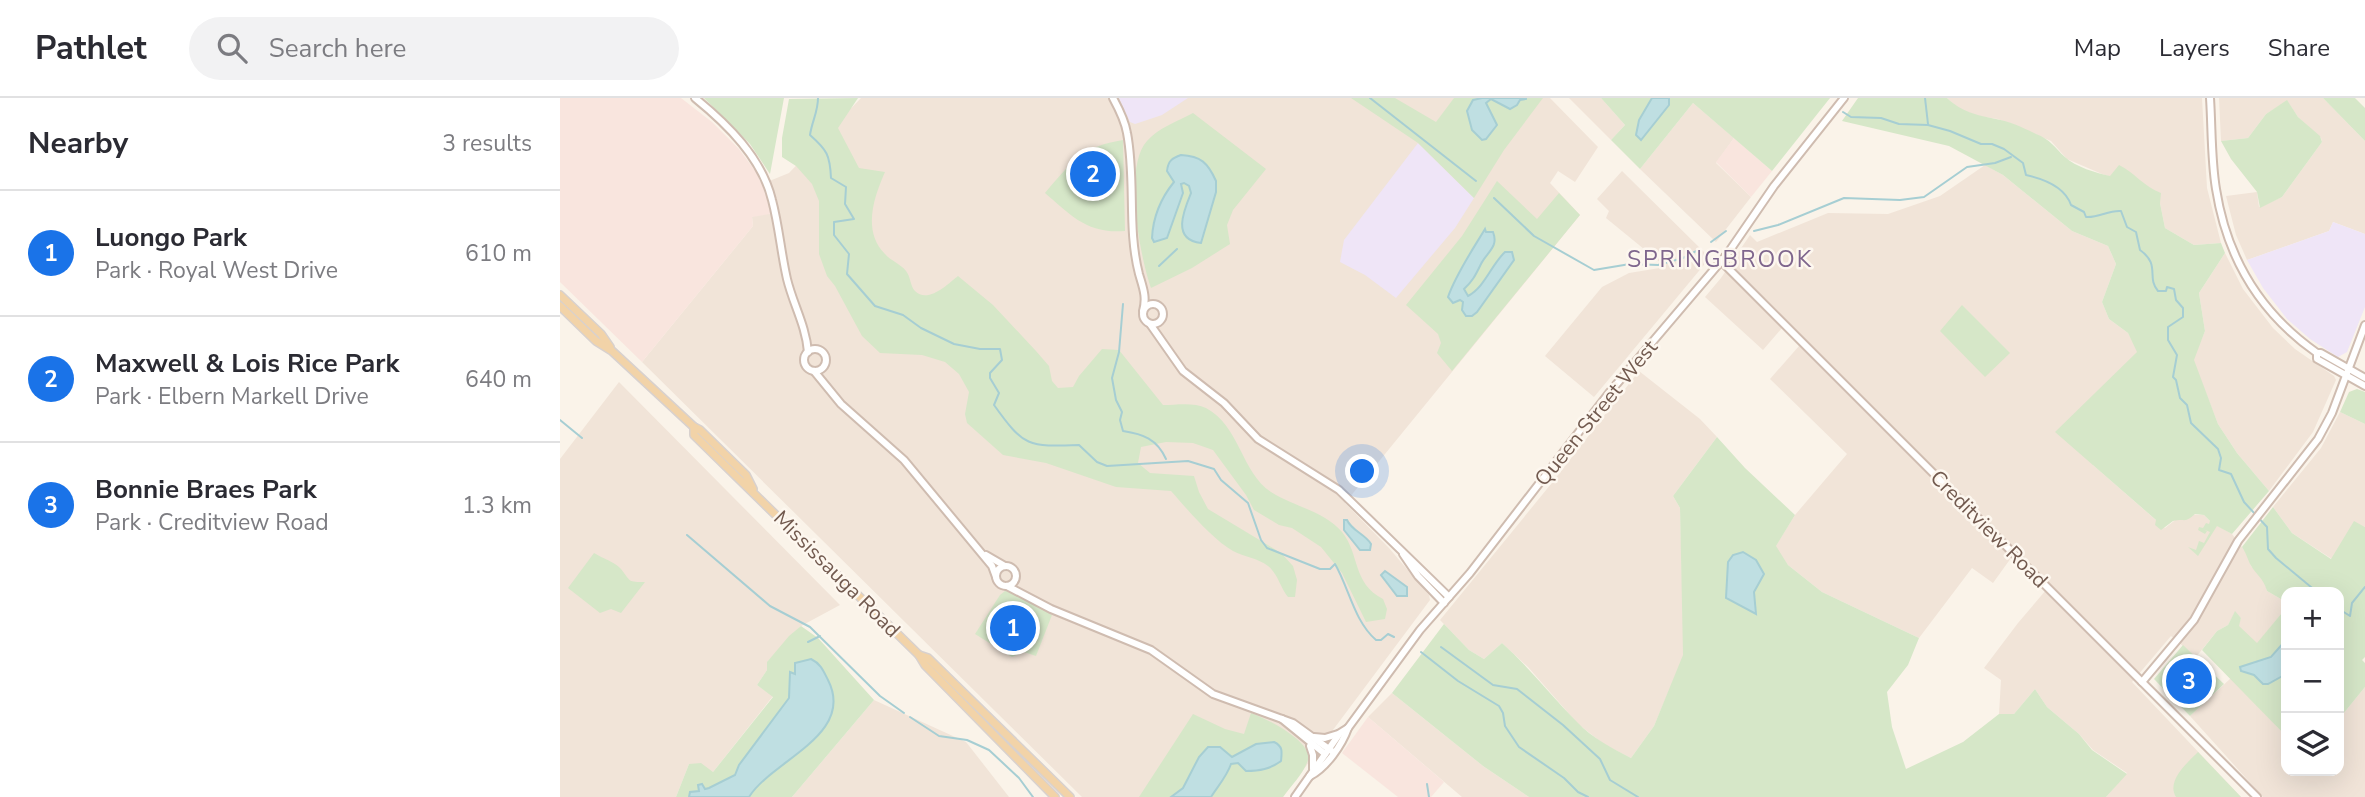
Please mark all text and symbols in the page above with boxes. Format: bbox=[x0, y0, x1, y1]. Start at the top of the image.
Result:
search box bbox=[189, 17, 679, 80]
text: Pathlet bbox=[35, 26, 147, 71]
icon: search bbox=[213, 29, 251, 67]
text: Search here bbox=[269, 31, 406, 66]
text: Map bbox=[2074, 32, 2121, 64]
text: Layers bbox=[2159, 32, 2230, 64]
text: Share bbox=[2268, 32, 2330, 64]
text: Nearby bbox=[28, 123, 128, 164]
text: 3 results bbox=[442, 128, 532, 159]
pin: 2 bbox=[1070, 148, 1116, 200]
text: Luongo Park bbox=[95, 220, 247, 255]
text: 1 bbox=[44, 238, 58, 269]
text: 610 m bbox=[465, 238, 532, 269]
district label: SPRINGBROOK bbox=[1627, 244, 1813, 275]
text: Park · Royal West Drive bbox=[95, 255, 338, 286]
street label: Queen Street West bbox=[1528, 333, 1664, 492]
text: Maxwell & Lois Rice Park bbox=[95, 346, 399, 381]
text: 2 bbox=[44, 364, 58, 395]
text: 640 m bbox=[465, 364, 532, 395]
text: Park · Elbern Markell Drive bbox=[95, 381, 369, 412]
your location bbox=[1345, 454, 1379, 488]
street label: Creditview Road bbox=[1924, 464, 2054, 594]
text: Bonnie Braes Park bbox=[95, 472, 317, 507]
text: 3 bbox=[44, 490, 58, 521]
text: 1.3 km bbox=[462, 490, 532, 521]
street label: Mississauga Road bbox=[767, 504, 907, 644]
text: Park · Creditview Road bbox=[95, 507, 329, 538]
map controls bbox=[2281, 587, 2344, 776]
button: + bbox=[2281, 587, 2344, 650]
pin: 1 bbox=[990, 602, 1036, 654]
button: − bbox=[2281, 650, 2344, 713]
pin: 3 bbox=[2166, 655, 2212, 707]
button: layers bbox=[2281, 713, 2344, 776]

